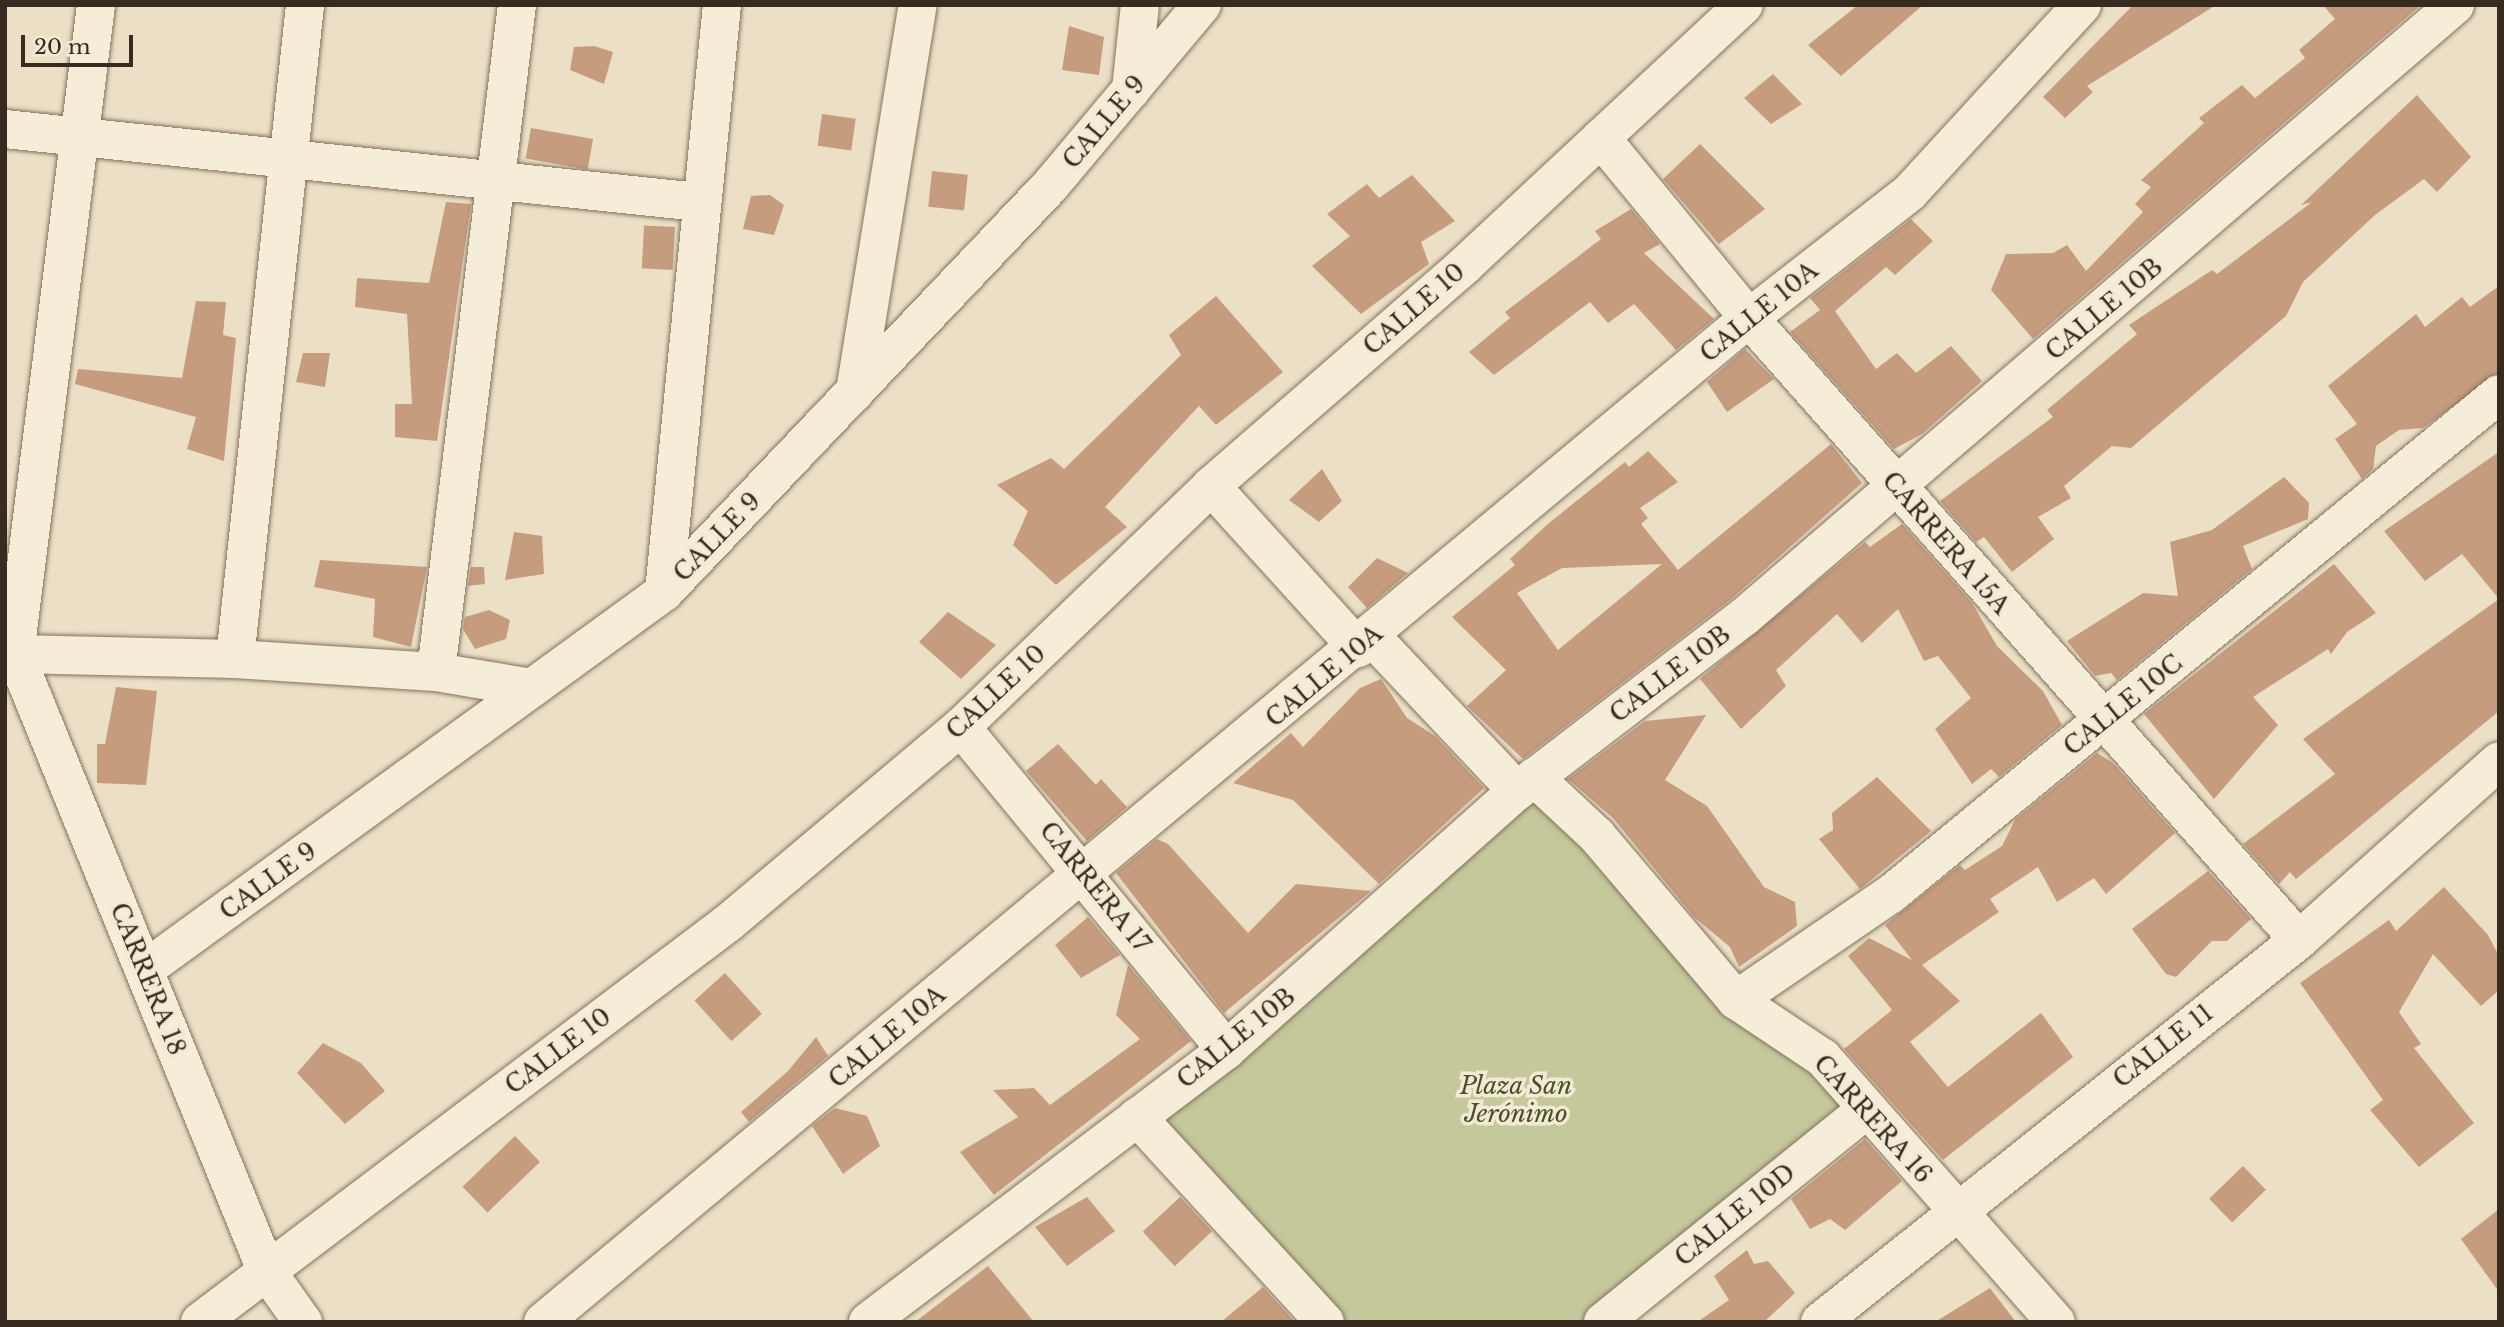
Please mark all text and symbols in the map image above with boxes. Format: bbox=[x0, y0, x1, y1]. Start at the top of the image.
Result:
scale bar bbox=[24, 21, 136, 65]
text: 20 m bbox=[34, 34, 91, 60]
street label: CALLE 9 bbox=[1057, 70, 1151, 174]
street label: CALLE 10B bbox=[2040, 252, 2168, 366]
street label: CALLE 10A bbox=[1694, 256, 1824, 368]
street label: CALLE 10 bbox=[1357, 257, 1471, 361]
street label: CARRERA 15A bbox=[1876, 466, 2016, 620]
street label: CALLE 9 bbox=[668, 487, 766, 587]
street label: CALLE 10A bbox=[1260, 619, 1388, 733]
street label: CALLE 10B bbox=[1604, 619, 1736, 729]
street label: CALLE 10 bbox=[941, 639, 1051, 745]
street label: CALLE 10C bbox=[2058, 648, 2188, 762]
street label: CARRERA 17 bbox=[1033, 816, 1157, 958]
street label: CALLE 9 bbox=[214, 836, 322, 926]
street label: CARRERA 18 bbox=[104, 898, 192, 1060]
street label: CALLE 10A bbox=[823, 980, 951, 1094]
street label: CALLE 10B bbox=[1171, 982, 1301, 1094]
street label: CALLE 11 bbox=[2107, 998, 2219, 1094]
street label: CALLE 10 bbox=[499, 1002, 617, 1100]
street label: CARRERA 16 bbox=[1808, 1049, 1938, 1189]
park label: Plaza San Jerónimo bbox=[1460, 1072, 1572, 1128]
street label: CALLE 10D bbox=[1669, 1158, 1801, 1272]

